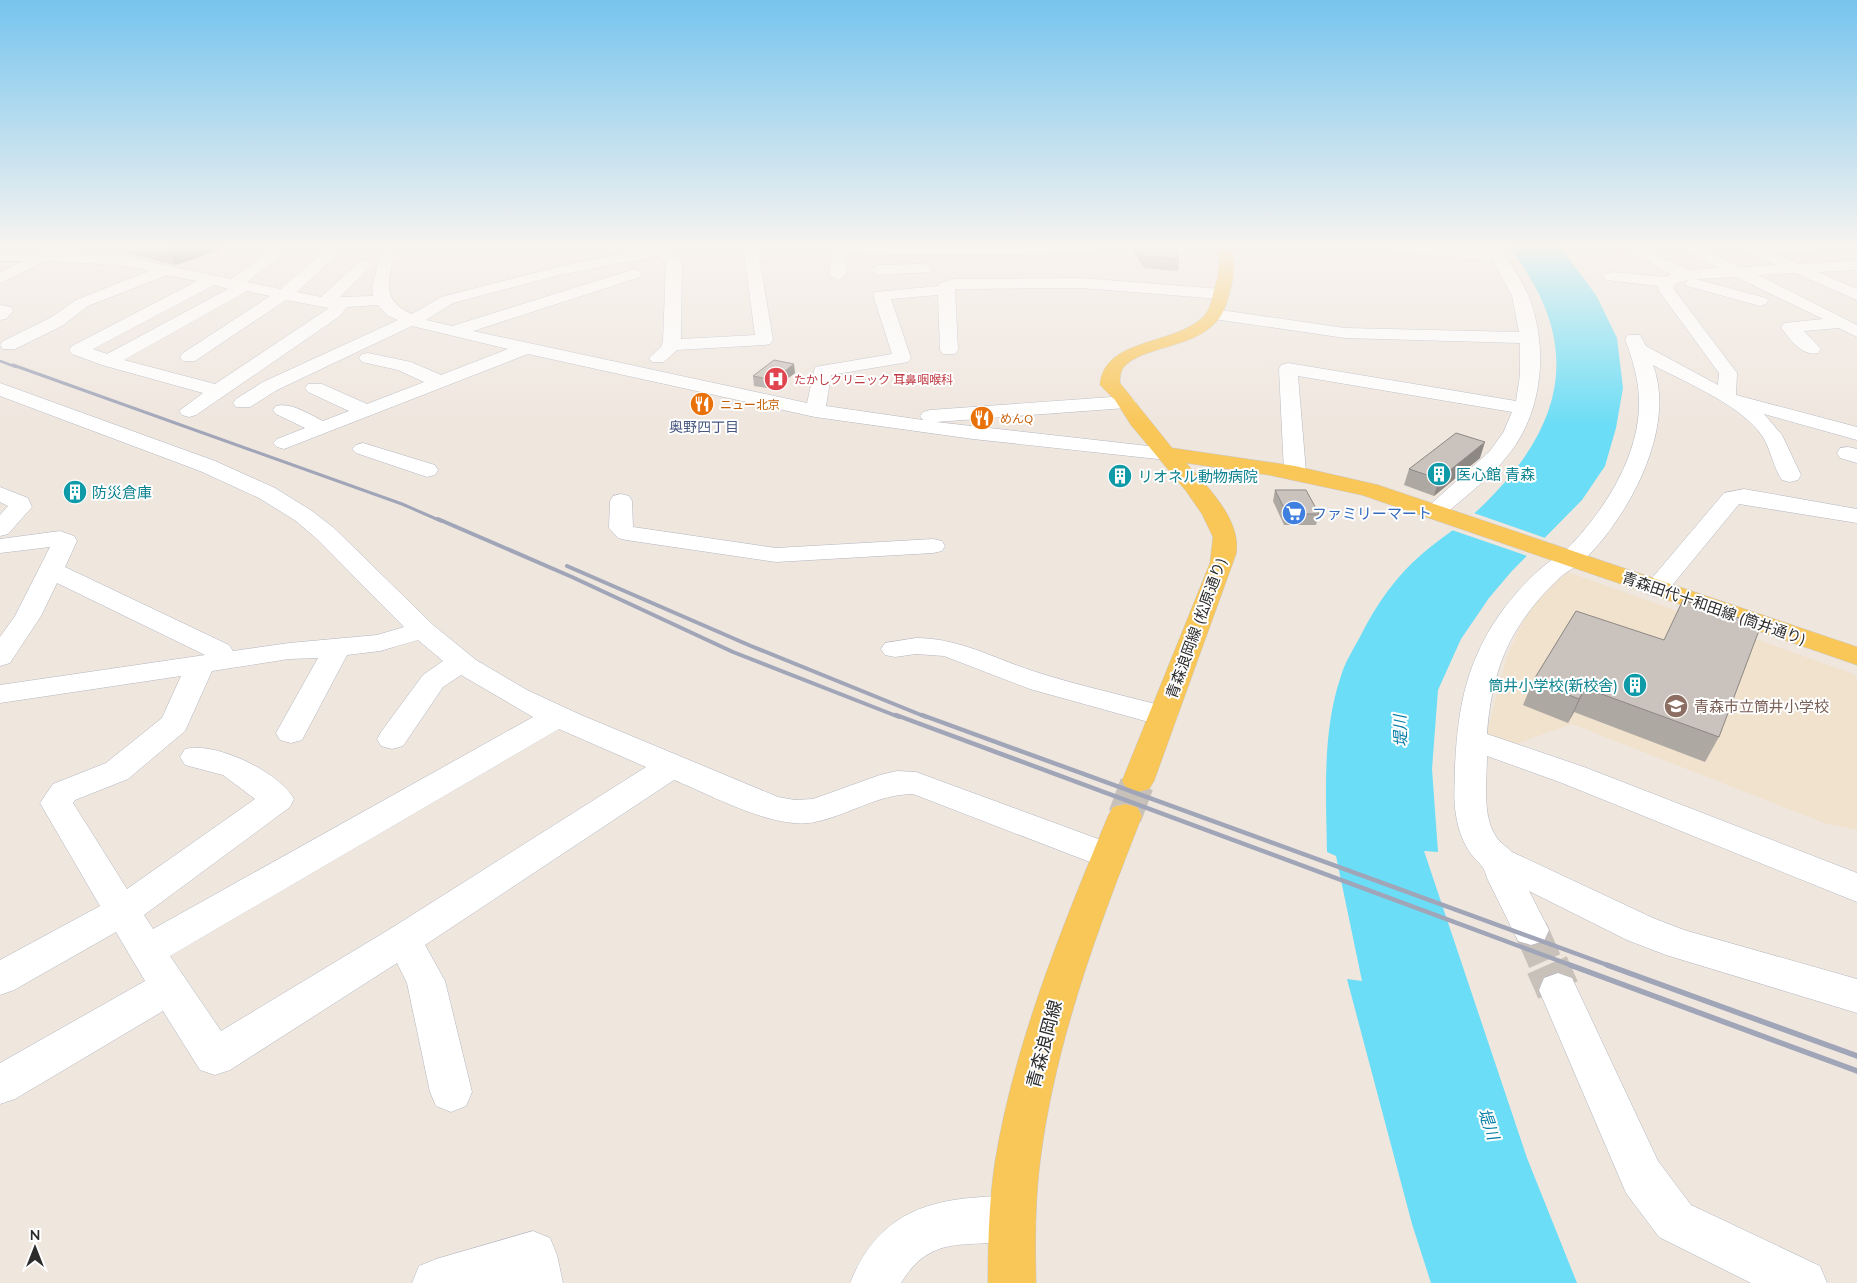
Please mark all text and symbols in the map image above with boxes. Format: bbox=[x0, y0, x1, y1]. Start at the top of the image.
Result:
hospital icon: たかしクリニック 耳鼻咽喉科 bbox=[763, 366, 789, 392]
place label: たかしクリニック 耳鼻咽喉科 bbox=[794, 372, 953, 387]
restaurant icon: ニュー北京 bbox=[689, 391, 715, 417]
place label: ニュー北京 bbox=[720, 397, 780, 412]
restaurant icon: めんQ bbox=[969, 405, 995, 431]
place label: めんQ bbox=[1000, 411, 1033, 426]
district label: 奥野四丁目 bbox=[669, 418, 739, 436]
building icon: 医心館 青森 bbox=[1426, 461, 1452, 487]
building icon: リオネル動物病院 bbox=[1107, 463, 1133, 489]
place label: 医心館 青森 bbox=[1456, 465, 1535, 484]
place label: リオネル動物病院 bbox=[1138, 467, 1258, 486]
building icon: 防災倉庫 bbox=[62, 479, 88, 505]
place label: 防災倉庫 bbox=[92, 483, 152, 502]
supermarket icon: ファミリーマート bbox=[1281, 500, 1307, 526]
place label: ファミリーマート bbox=[1312, 504, 1432, 523]
street label: 青森浪岡線 (松原通り) bbox=[1162, 555, 1230, 701]
street label: 青森田代十和田線 (筒井通り) bbox=[1619, 568, 1809, 648]
building icon: 筒井小学校(新校舎) bbox=[1622, 672, 1648, 698]
place label: 筒井小学校(新校舎) bbox=[1488, 676, 1618, 695]
school or university icon: 青森市立筒井小学校 bbox=[1663, 693, 1689, 719]
place label: 青森市立筒井小学校 bbox=[1694, 697, 1829, 716]
water label: 堤川 bbox=[1389, 713, 1411, 747]
street label: 青森浪岡線 bbox=[1021, 998, 1067, 1090]
water label: 堤川 bbox=[1474, 1106, 1505, 1144]
north arrow bbox=[10, 1223, 60, 1273]
text: N bbox=[30, 1226, 40, 1244]

